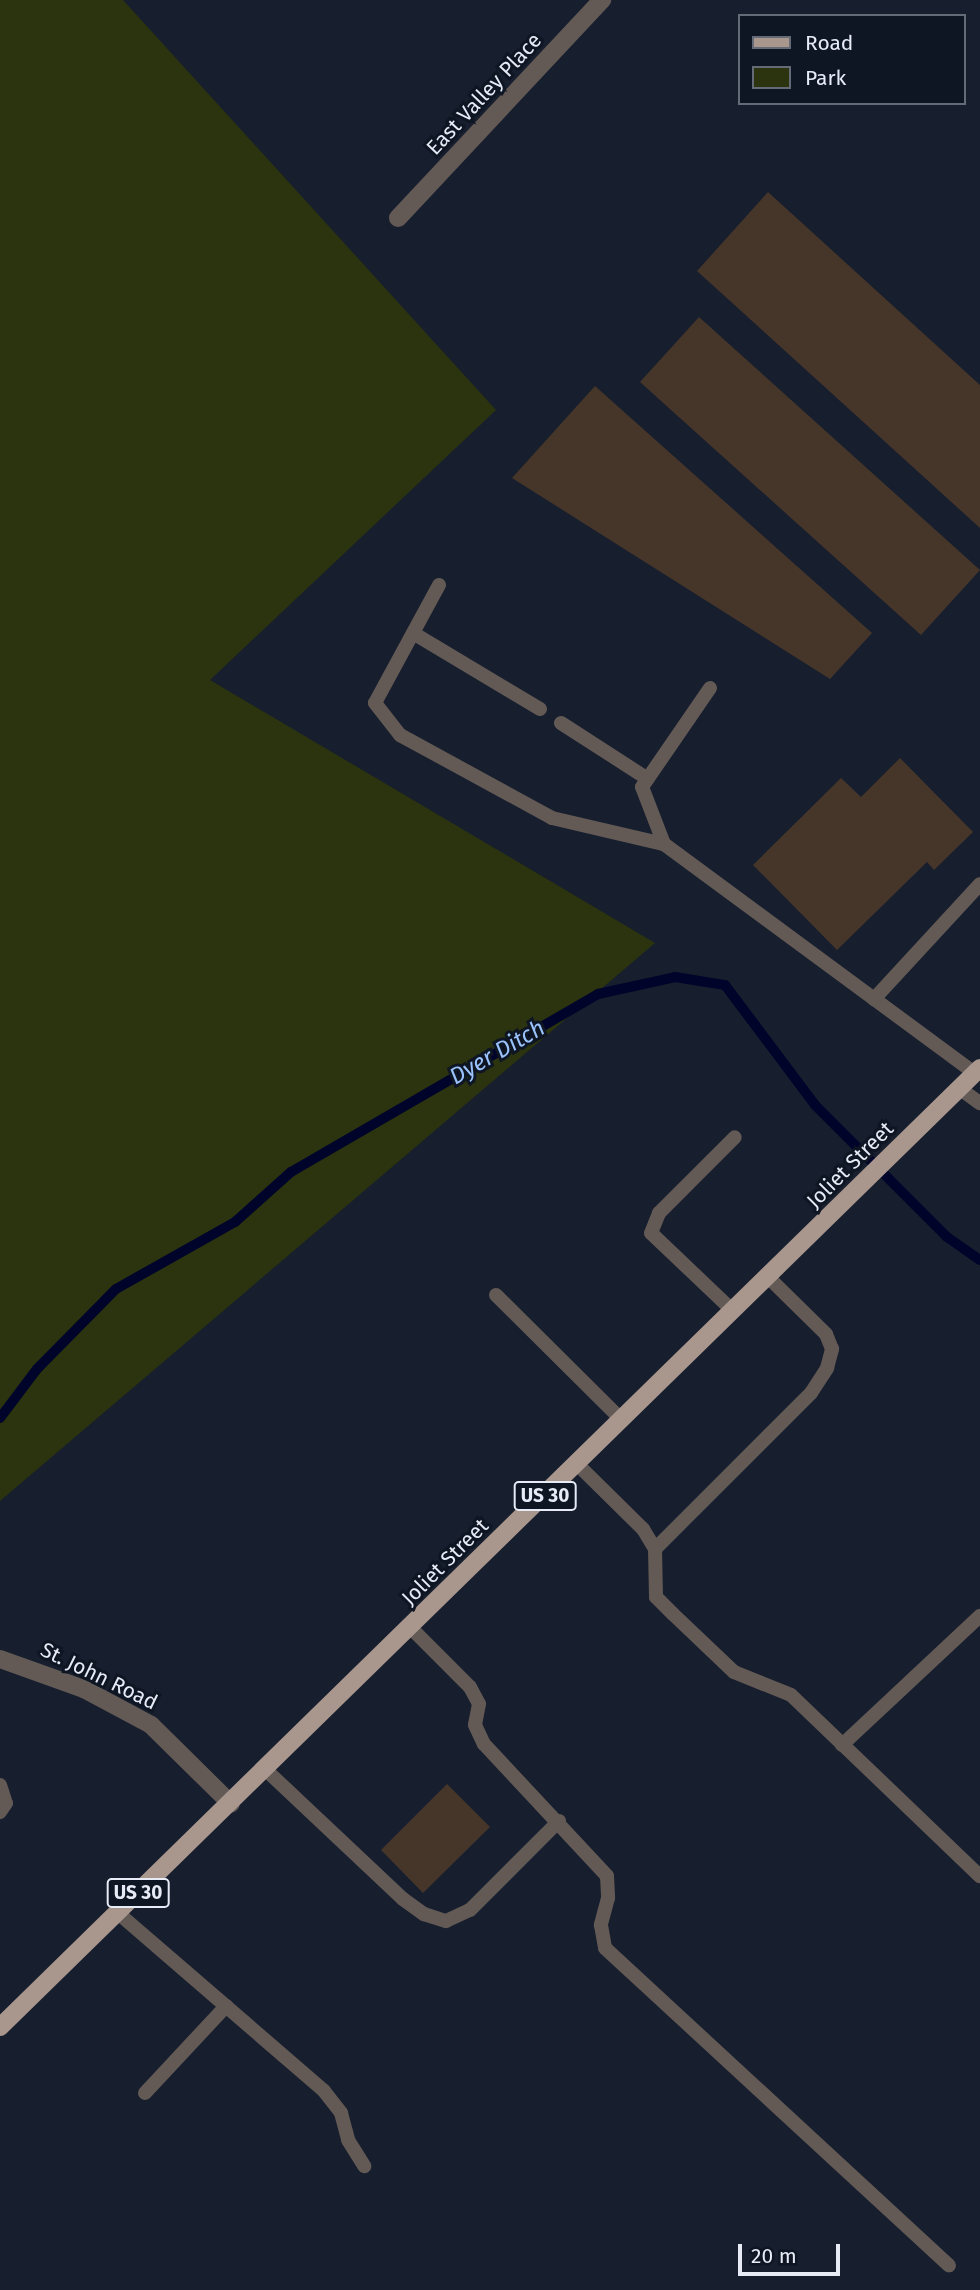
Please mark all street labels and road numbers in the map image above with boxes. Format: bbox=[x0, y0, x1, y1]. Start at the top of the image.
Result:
street label: East Valley Place bbox=[421, 28, 547, 160]
street label: Joliet Street bbox=[801, 1116, 899, 1214]
road number: US 30 bbox=[514, 1480, 576, 1512]
street label: Joliet Street bbox=[396, 1513, 494, 1611]
street label: St. John Road bbox=[36, 1637, 162, 1715]
road number: US 30 bbox=[106, 1878, 170, 1909]

